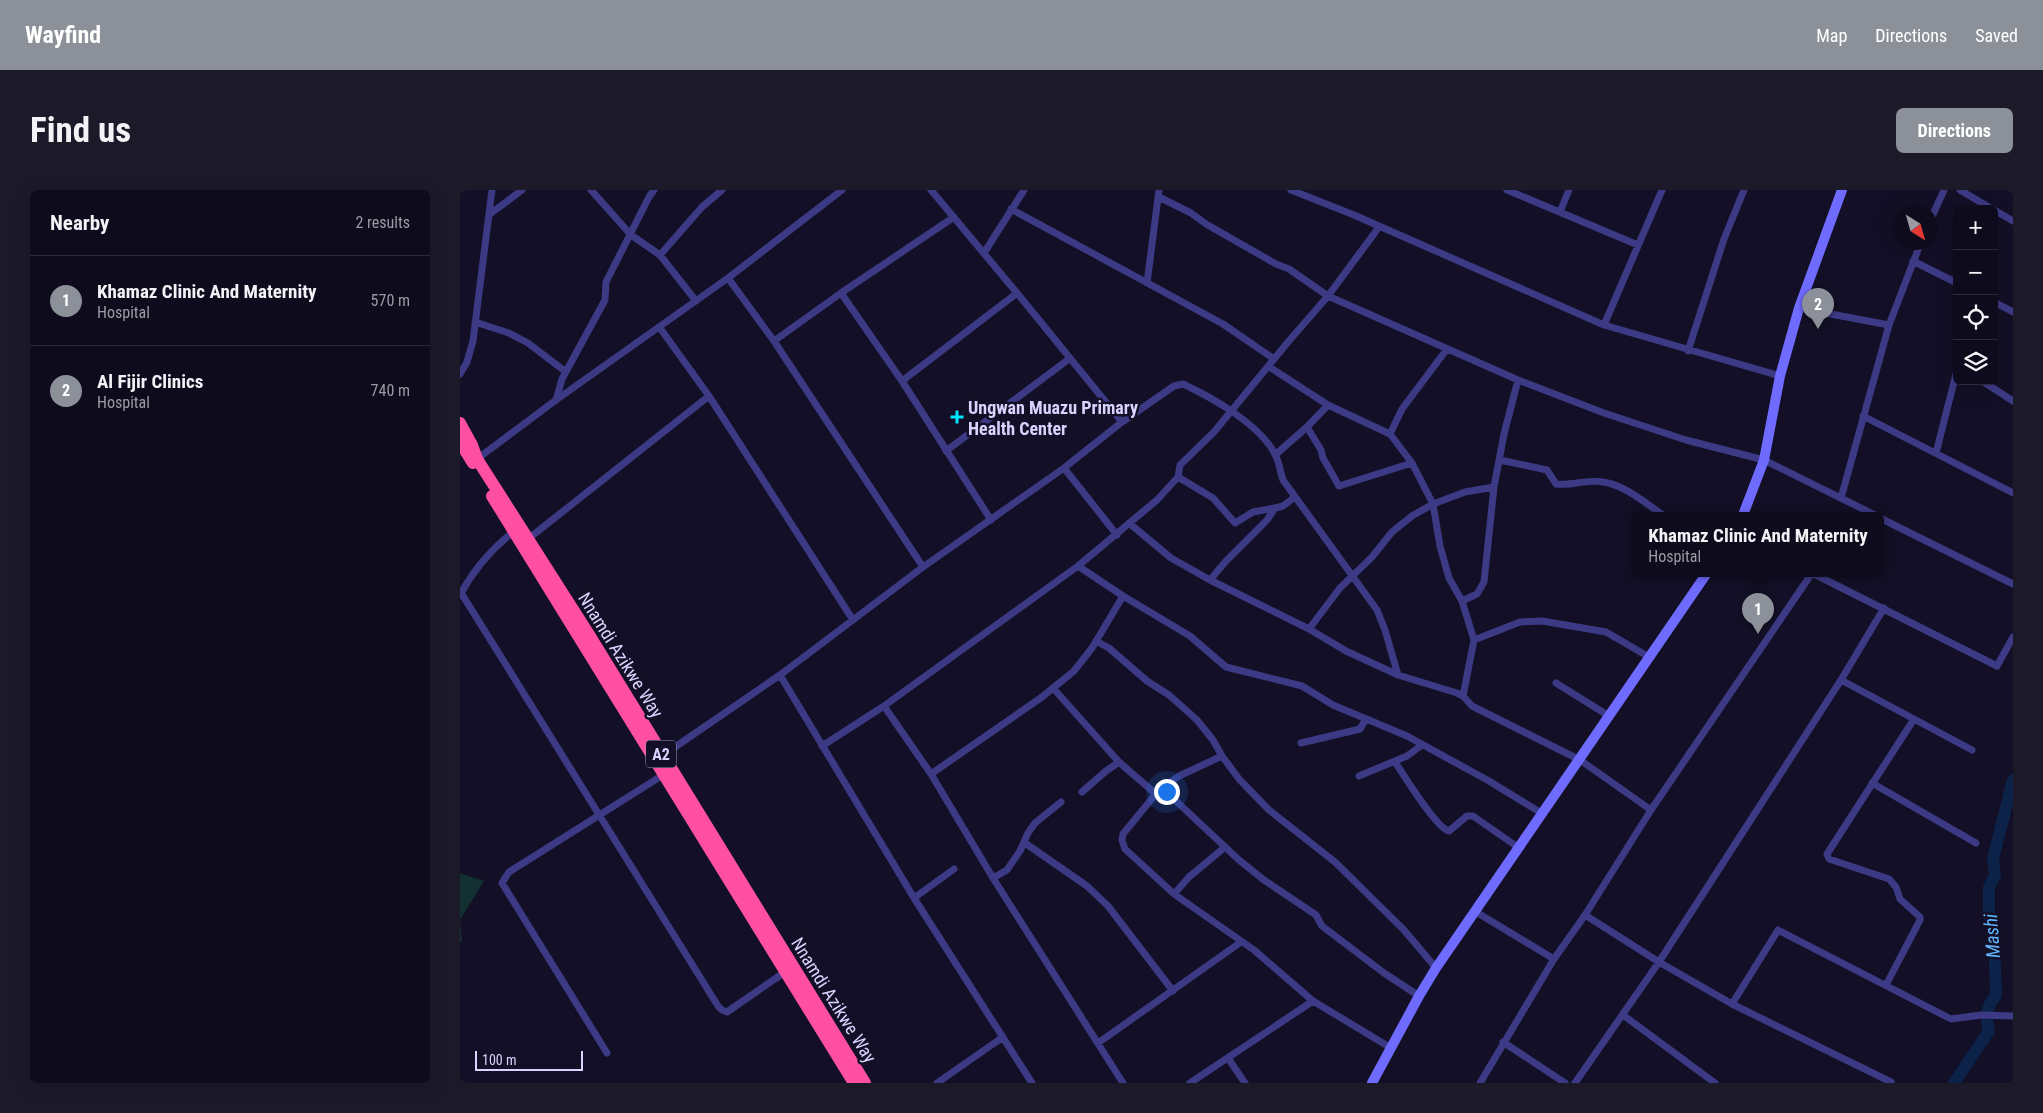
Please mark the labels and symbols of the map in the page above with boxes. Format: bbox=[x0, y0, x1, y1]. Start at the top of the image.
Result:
north arrow bbox=[1893, 205, 1938, 250]
pin: 2 bbox=[1802, 288, 1834, 329]
place label: Ungwan Muazu Primary Health Center bbox=[968, 397, 1138, 439]
marker: Ungwan Muazu Primary Health Center bbox=[950, 410, 964, 424]
street label: Nnamdi Azikwe Way bbox=[574, 589, 668, 722]
pin: 1 bbox=[1742, 593, 1774, 634]
road number: A2 bbox=[646, 740, 676, 768]
your location bbox=[1154, 779, 1180, 805]
water label: Mashi bbox=[1979, 912, 2005, 959]
street label: Nnamdi Azikwe Way bbox=[787, 934, 881, 1067]
scale bar bbox=[475, 1048, 582, 1071]

